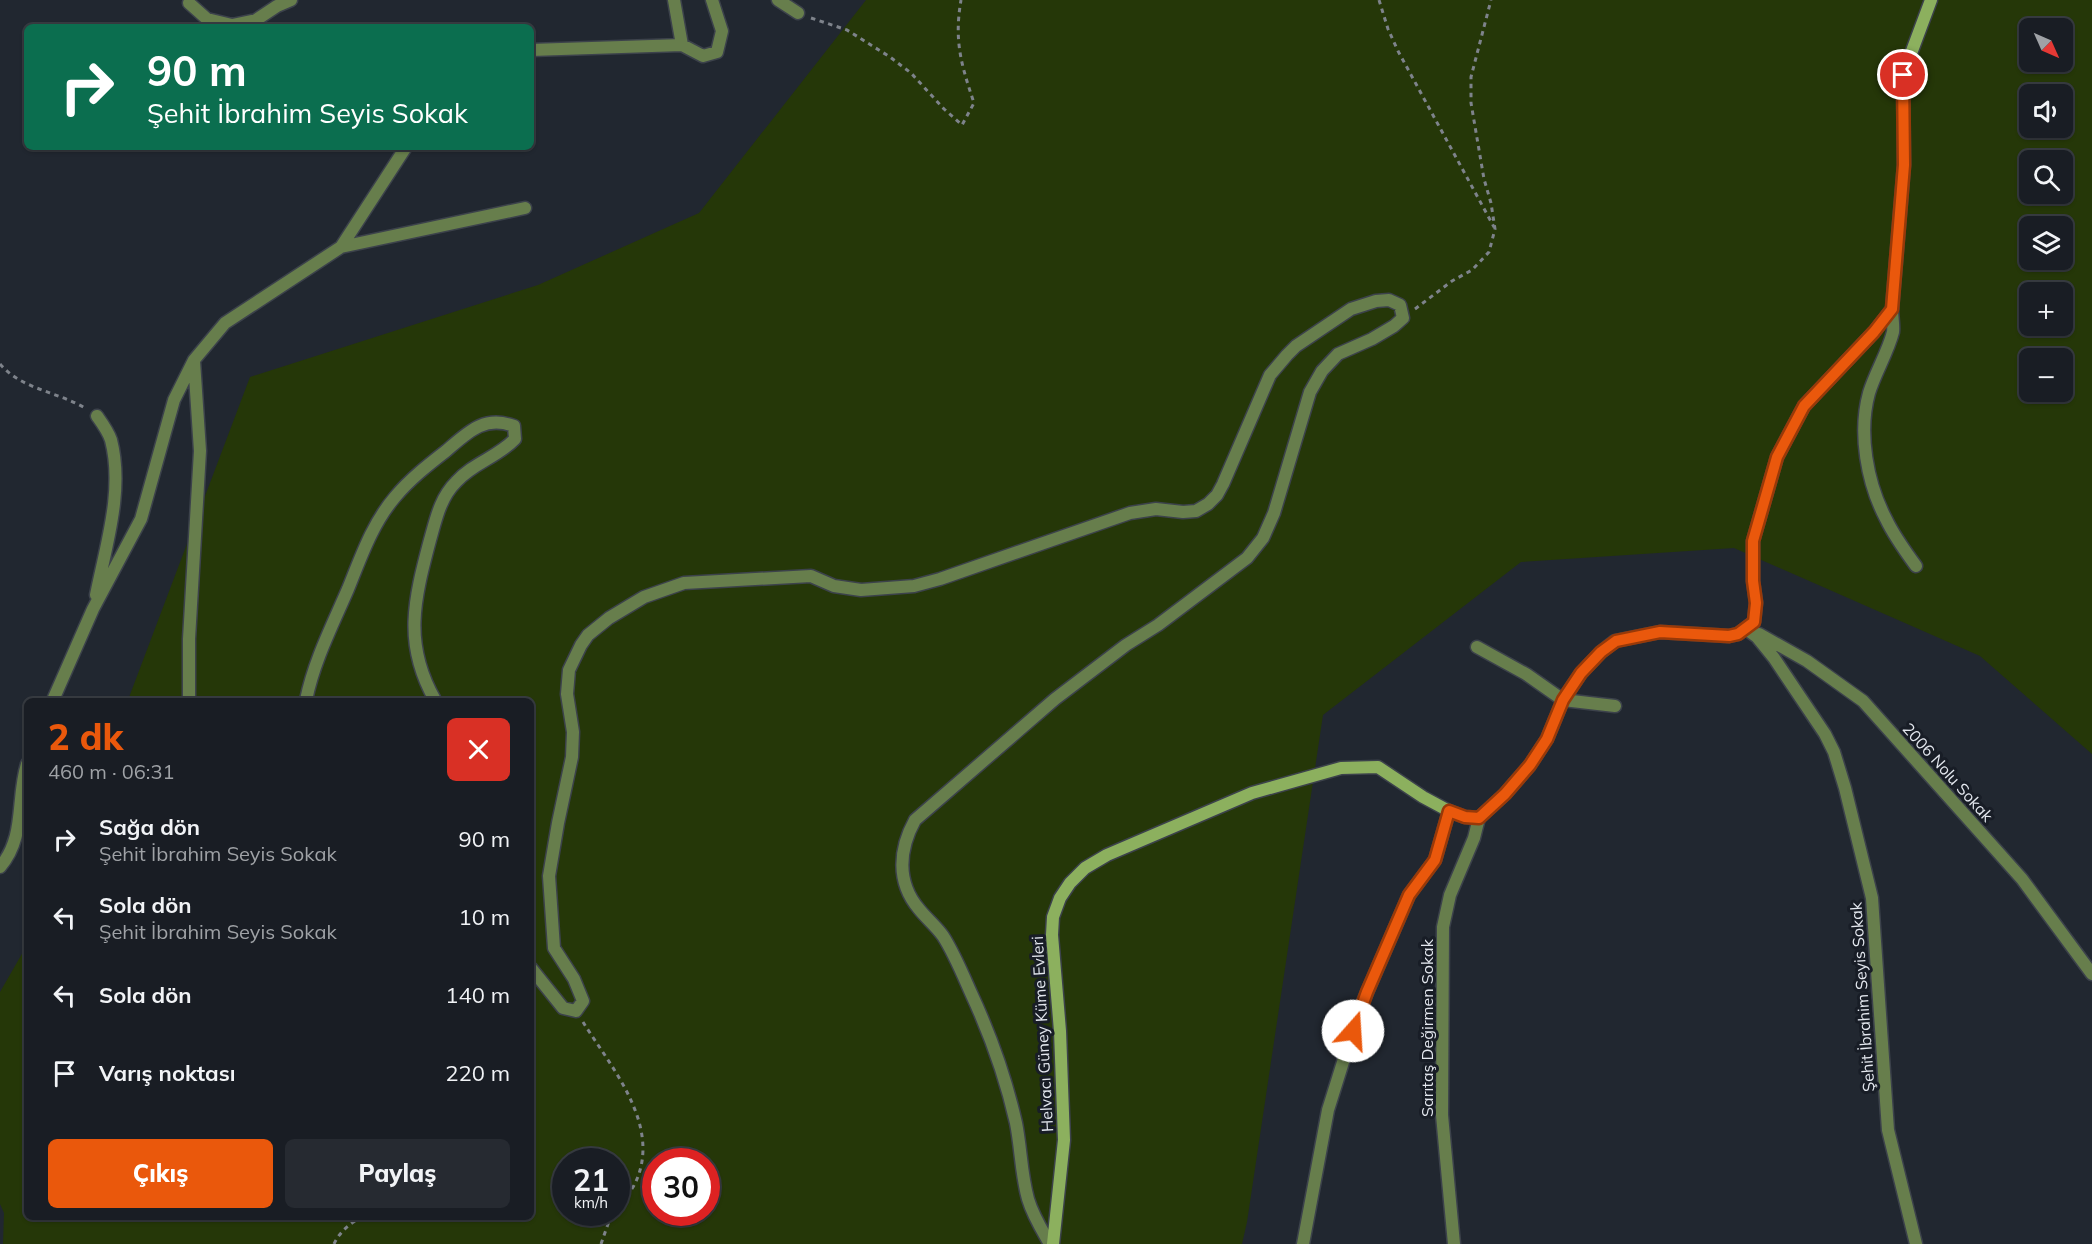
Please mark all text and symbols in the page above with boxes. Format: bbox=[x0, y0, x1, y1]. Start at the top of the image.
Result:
north arrow bbox=[2019, 18, 2073, 72]
map controls bbox=[2019, 18, 2073, 402]
text: 90 m bbox=[147, 44, 247, 97]
icon: right bbox=[48, 48, 126, 126]
pin bbox=[1877, 49, 1928, 100]
icon: arrive bbox=[1886, 58, 1919, 91]
button: sound bbox=[2019, 84, 2073, 138]
text: Şehit İbrahim Seyis Sokak bbox=[147, 96, 468, 130]
button: search bbox=[2019, 150, 2073, 204]
button: layers bbox=[2019, 216, 2073, 270]
button: + bbox=[2019, 282, 2073, 336]
button: − bbox=[2019, 348, 2073, 402]
text: 2 dk bbox=[48, 714, 123, 759]
button: close bbox=[447, 718, 510, 781]
street label: 2006 Nolu Sokak bbox=[1898, 718, 1998, 826]
text: 460 m · 06:31 bbox=[48, 759, 174, 784]
text: Sağa dön bbox=[99, 813, 200, 841]
icon: right bbox=[48, 823, 81, 856]
text: 90 m bbox=[459, 825, 510, 853]
text: Şehit İbrahim Seyis Sokak bbox=[99, 841, 337, 866]
text: Sola dön bbox=[99, 891, 192, 919]
icon: left bbox=[48, 901, 81, 934]
street label: Şehit İbrahim Seyis Sokak bbox=[1845, 901, 1879, 1093]
text: 10 m bbox=[459, 903, 510, 931]
text: Şehit İbrahim Seyis Sokak bbox=[99, 919, 337, 944]
street label: Helvacı Güney Küme Evleri bbox=[1027, 936, 1057, 1132]
street label: Sarıtaş Değirmen Sokak bbox=[1417, 938, 1437, 1117]
icon: left bbox=[48, 979, 81, 1012]
text: Sola dön bbox=[99, 981, 192, 1009]
text: 140 m bbox=[445, 981, 510, 1009]
position arrow bbox=[1321, 999, 1385, 1063]
icon: arrive bbox=[48, 1057, 81, 1090]
text: Varış noktası bbox=[99, 1059, 235, 1087]
text: 220 m bbox=[445, 1059, 510, 1087]
button: Çıkış bbox=[48, 1139, 273, 1208]
button: Paylaş bbox=[285, 1139, 510, 1208]
speed limit sign: 30 bbox=[642, 1148, 720, 1226]
text: 21 bbox=[573, 1161, 609, 1199]
text: km/h bbox=[574, 1193, 608, 1212]

